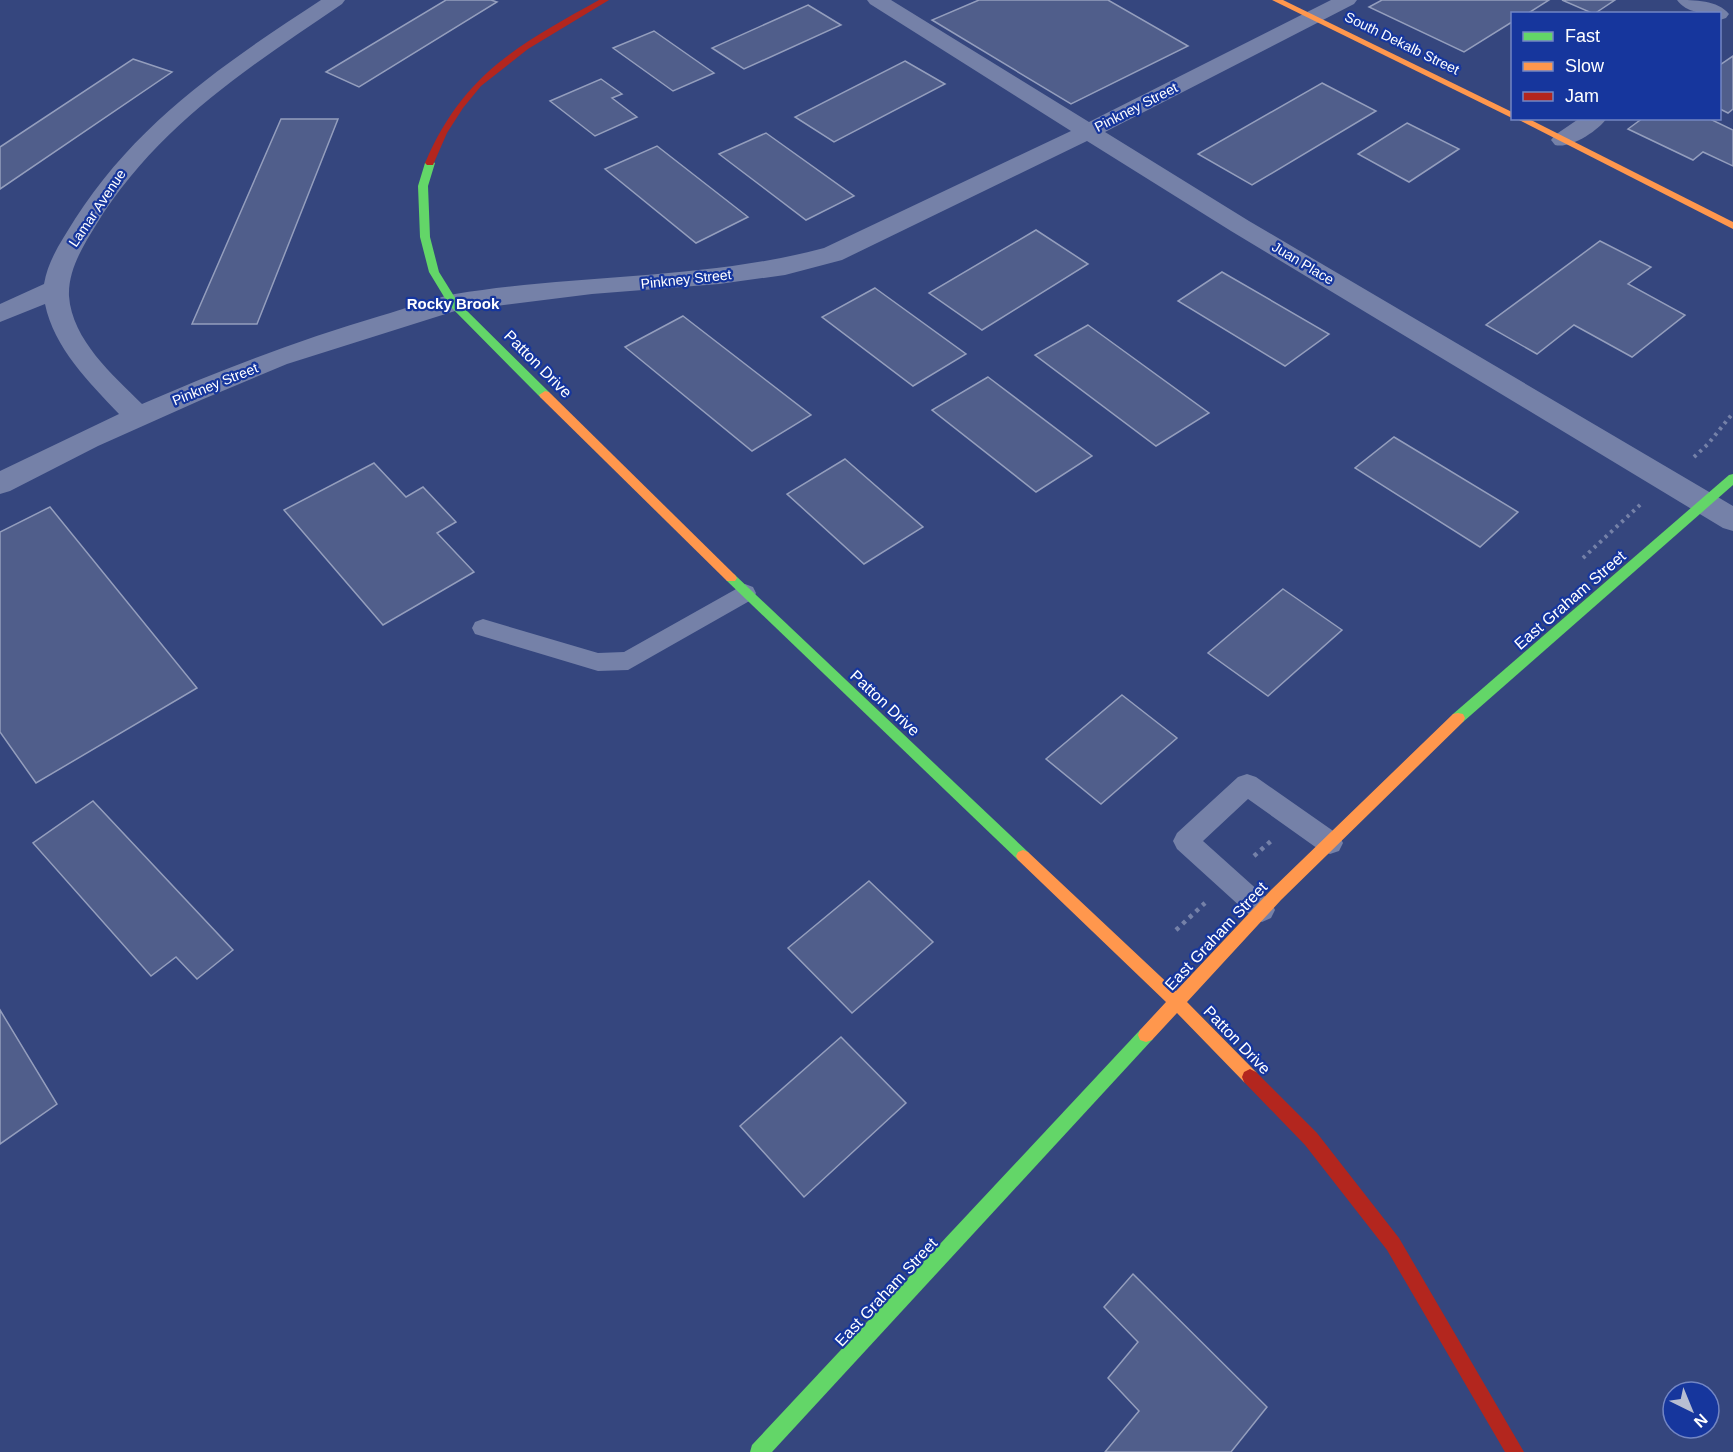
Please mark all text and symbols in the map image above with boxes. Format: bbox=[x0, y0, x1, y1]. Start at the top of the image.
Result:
street label: South Dekalb Street bbox=[1342, 8, 1462, 78]
legend bbox=[1511, 12, 1721, 120]
text: Fast bbox=[1565, 26, 1600, 46]
text: Slow bbox=[1565, 56, 1605, 76]
street label: Pinkney Street bbox=[1092, 79, 1180, 135]
text: Jam bbox=[1565, 86, 1599, 106]
street label: Lamar Avenue bbox=[65, 166, 129, 250]
street label: Juan Place bbox=[1269, 238, 1337, 288]
street label: Pinkney Street bbox=[640, 266, 732, 292]
district label: Rocky Brook bbox=[407, 295, 500, 312]
street label: Patton Drive bbox=[501, 327, 575, 401]
street label: Pinkney Street bbox=[170, 359, 260, 408]
street label: East Graham Street bbox=[1511, 547, 1629, 653]
street label: Patton Drive bbox=[847, 667, 923, 739]
street label: East Graham Street bbox=[1162, 878, 1271, 994]
street label: Patton Drive bbox=[1200, 1002, 1274, 1078]
street label: East Graham Street bbox=[832, 1234, 941, 1350]
north arrow bbox=[1661, 1380, 1721, 1440]
text: N bbox=[1691, 1410, 1711, 1431]

